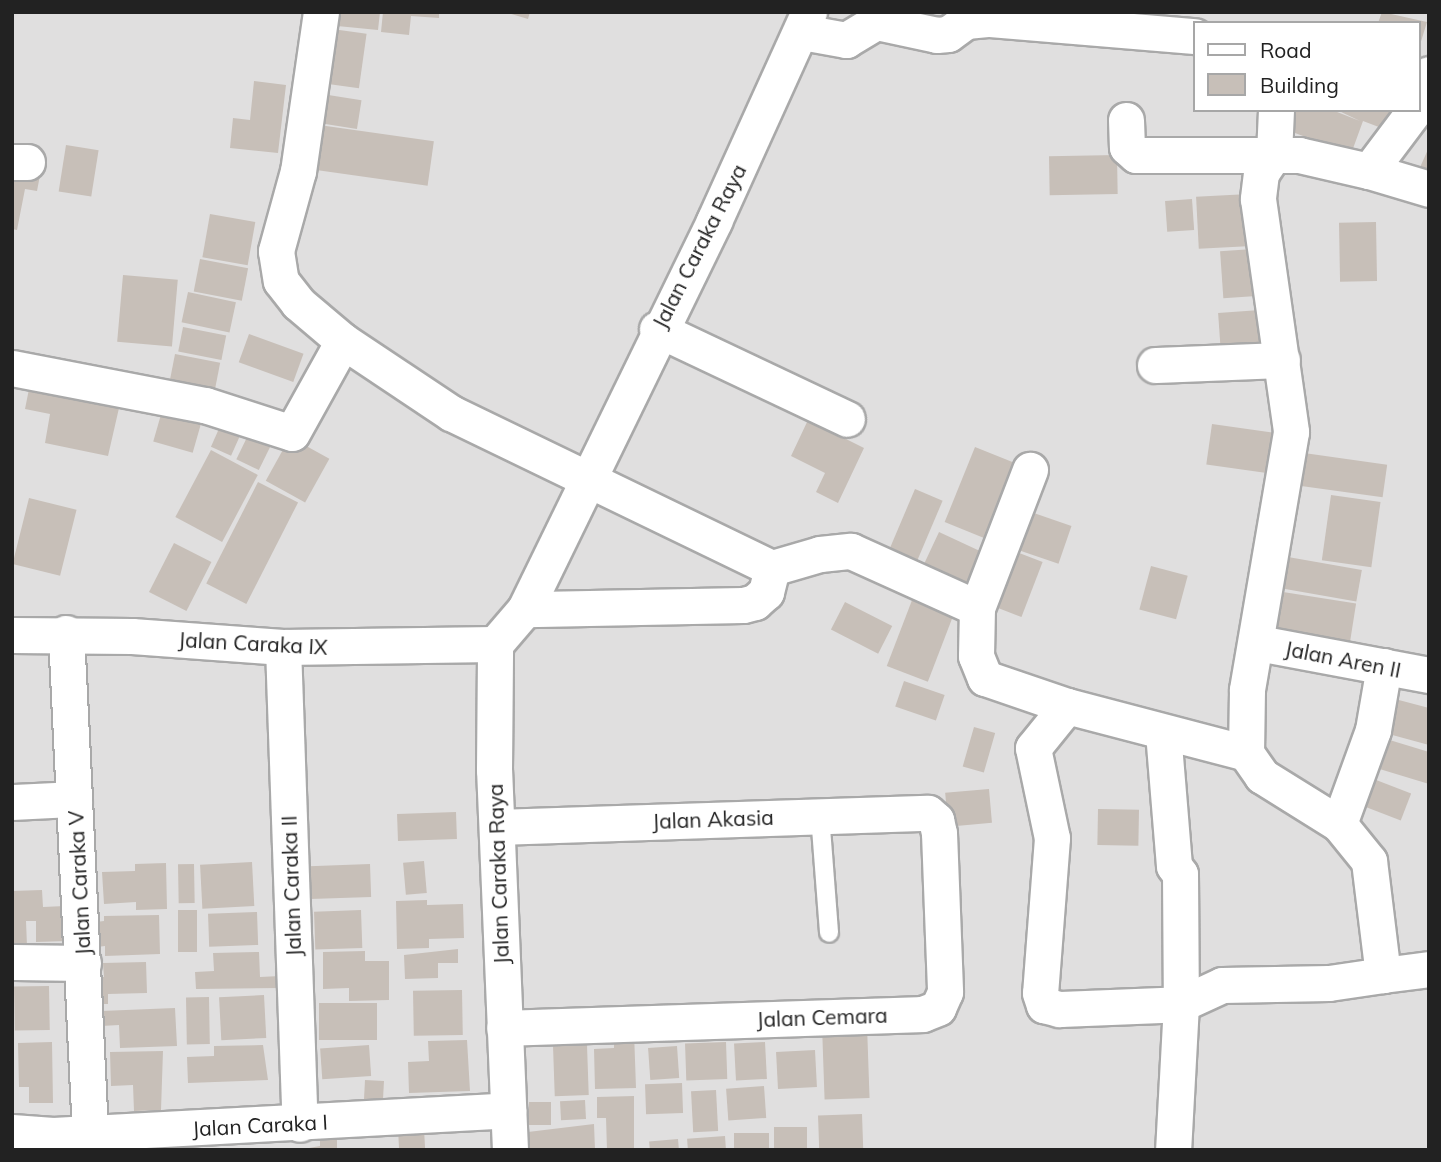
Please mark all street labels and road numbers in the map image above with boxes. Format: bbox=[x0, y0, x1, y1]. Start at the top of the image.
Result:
street label: Jalan Caraka Raya bbox=[647, 160, 751, 332]
street label: Jalan Caraka IX bbox=[178, 627, 328, 659]
street label: Jalan Aren II bbox=[1283, 635, 1403, 683]
street label: Jalan Caraka Raya bbox=[482, 783, 514, 965]
street label: Jalan Akasia bbox=[652, 804, 774, 834]
street label: Jalan Caraka V bbox=[63, 810, 95, 956]
street label: Jalan Caraka II bbox=[276, 815, 306, 957]
street label: Jalan Cemara bbox=[756, 1002, 888, 1032]
street label: Jalan Caraka I bbox=[192, 1109, 328, 1141]

